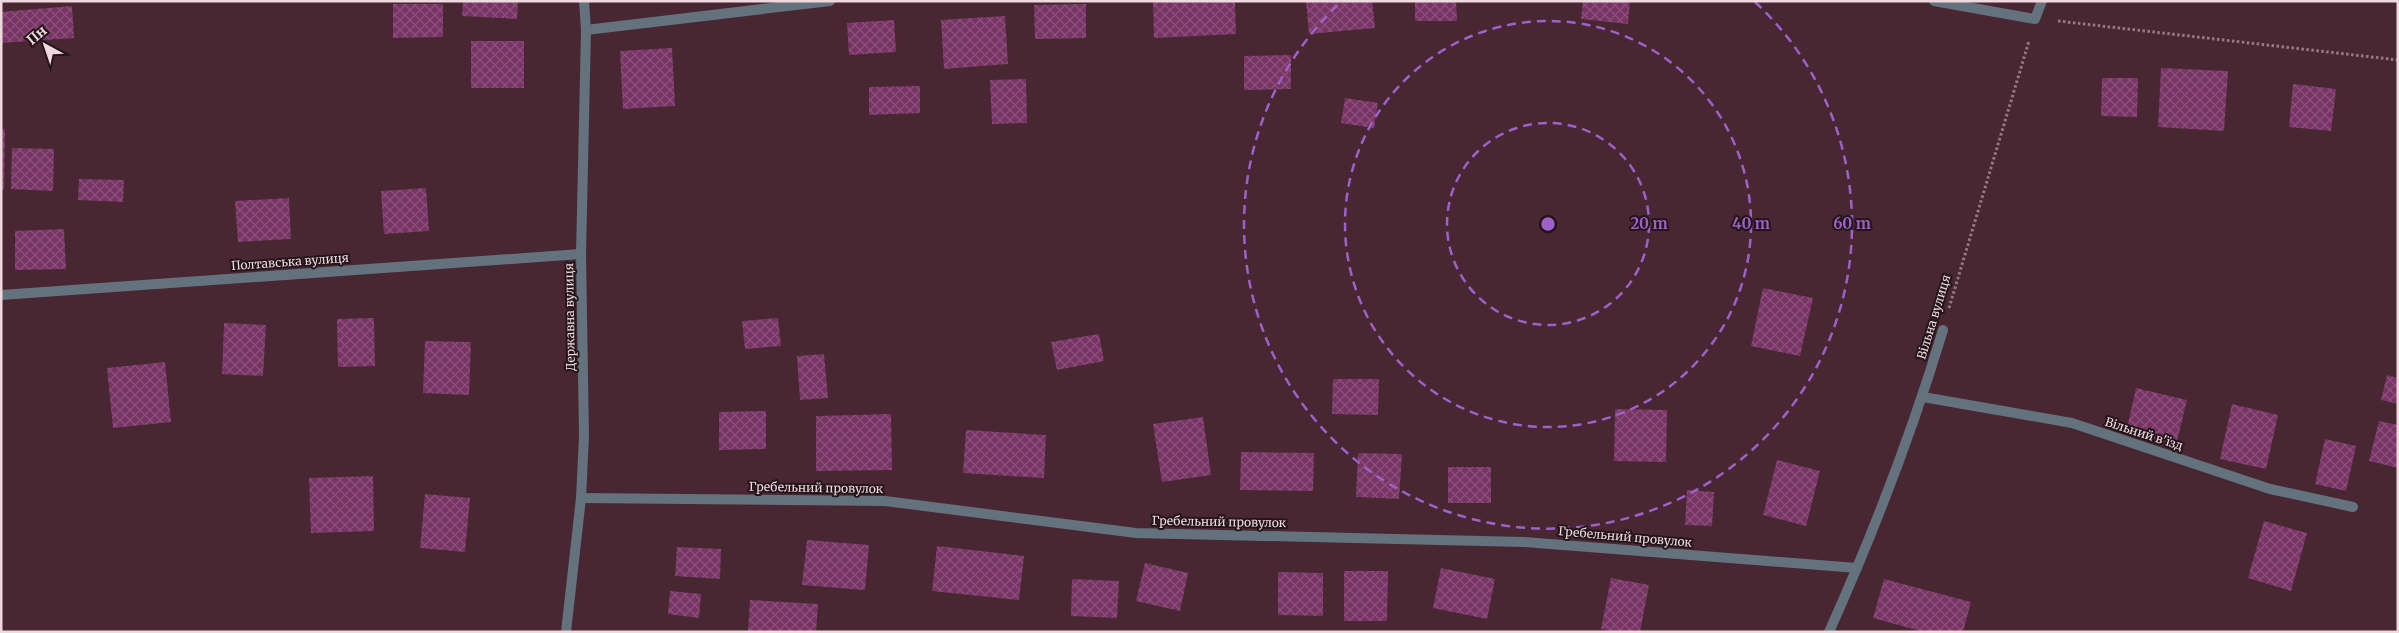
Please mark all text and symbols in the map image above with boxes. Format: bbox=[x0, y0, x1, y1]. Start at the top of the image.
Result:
north arrow bbox=[20, 20, 70, 70]
text: Пн bbox=[23, 21, 51, 49]
text: 20 m bbox=[1630, 214, 1668, 233]
text: 40 m bbox=[1732, 214, 1770, 233]
text: 60 m bbox=[1833, 214, 1871, 233]
centre of rings bbox=[1539, 215, 1557, 233]
street label: Полтавська вулиця bbox=[231, 250, 349, 273]
street label: Державна вулиця bbox=[561, 263, 578, 371]
street label: Вільна вулиця bbox=[1914, 273, 1954, 361]
street label: Вільний в'їзд bbox=[2103, 414, 2185, 453]
street label: Гребельний провулок bbox=[749, 479, 884, 496]
street label: Гребельний провулок bbox=[1152, 513, 1287, 530]
street label: Гребельний провулок bbox=[1557, 523, 1693, 550]

